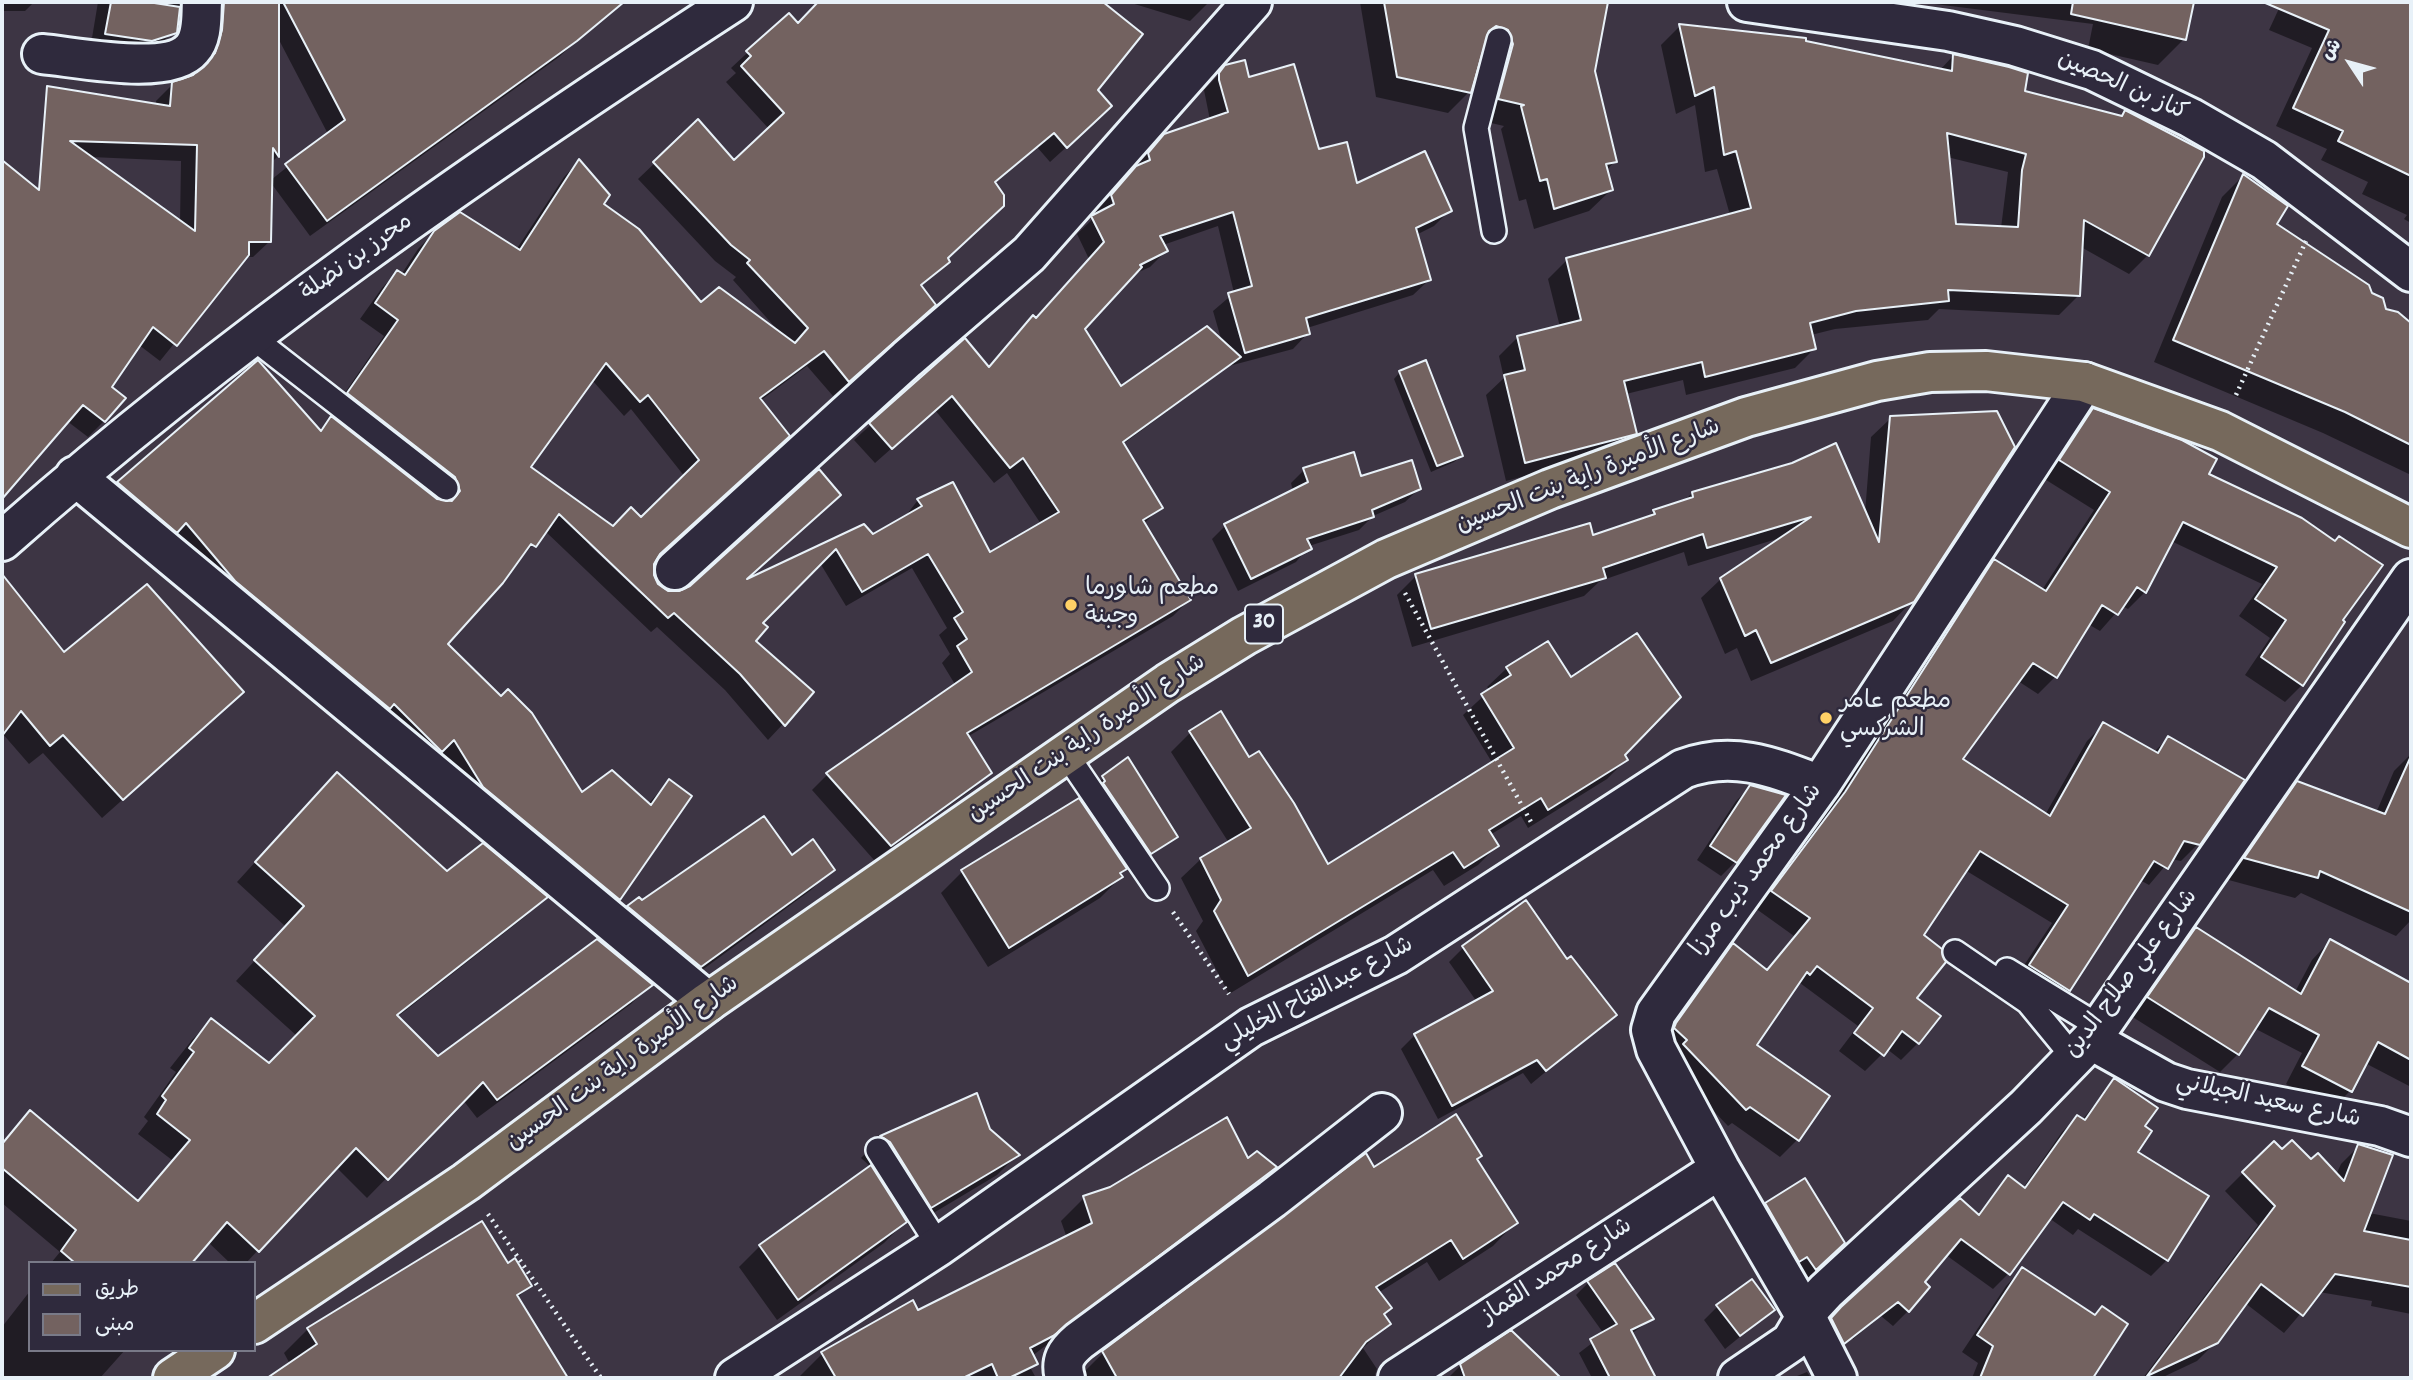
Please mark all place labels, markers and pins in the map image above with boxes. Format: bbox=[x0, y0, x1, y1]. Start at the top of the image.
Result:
place label: مطعم شاورما وجبنة bbox=[1085, 577, 1219, 633]
marker: مطعم شاورما وجبنة bbox=[1063, 597, 1079, 613]
place label: مطعم عامر الشركسي bbox=[1840, 690, 1951, 746]
marker: مطعم عامر الشركسي bbox=[1818, 710, 1834, 726]

